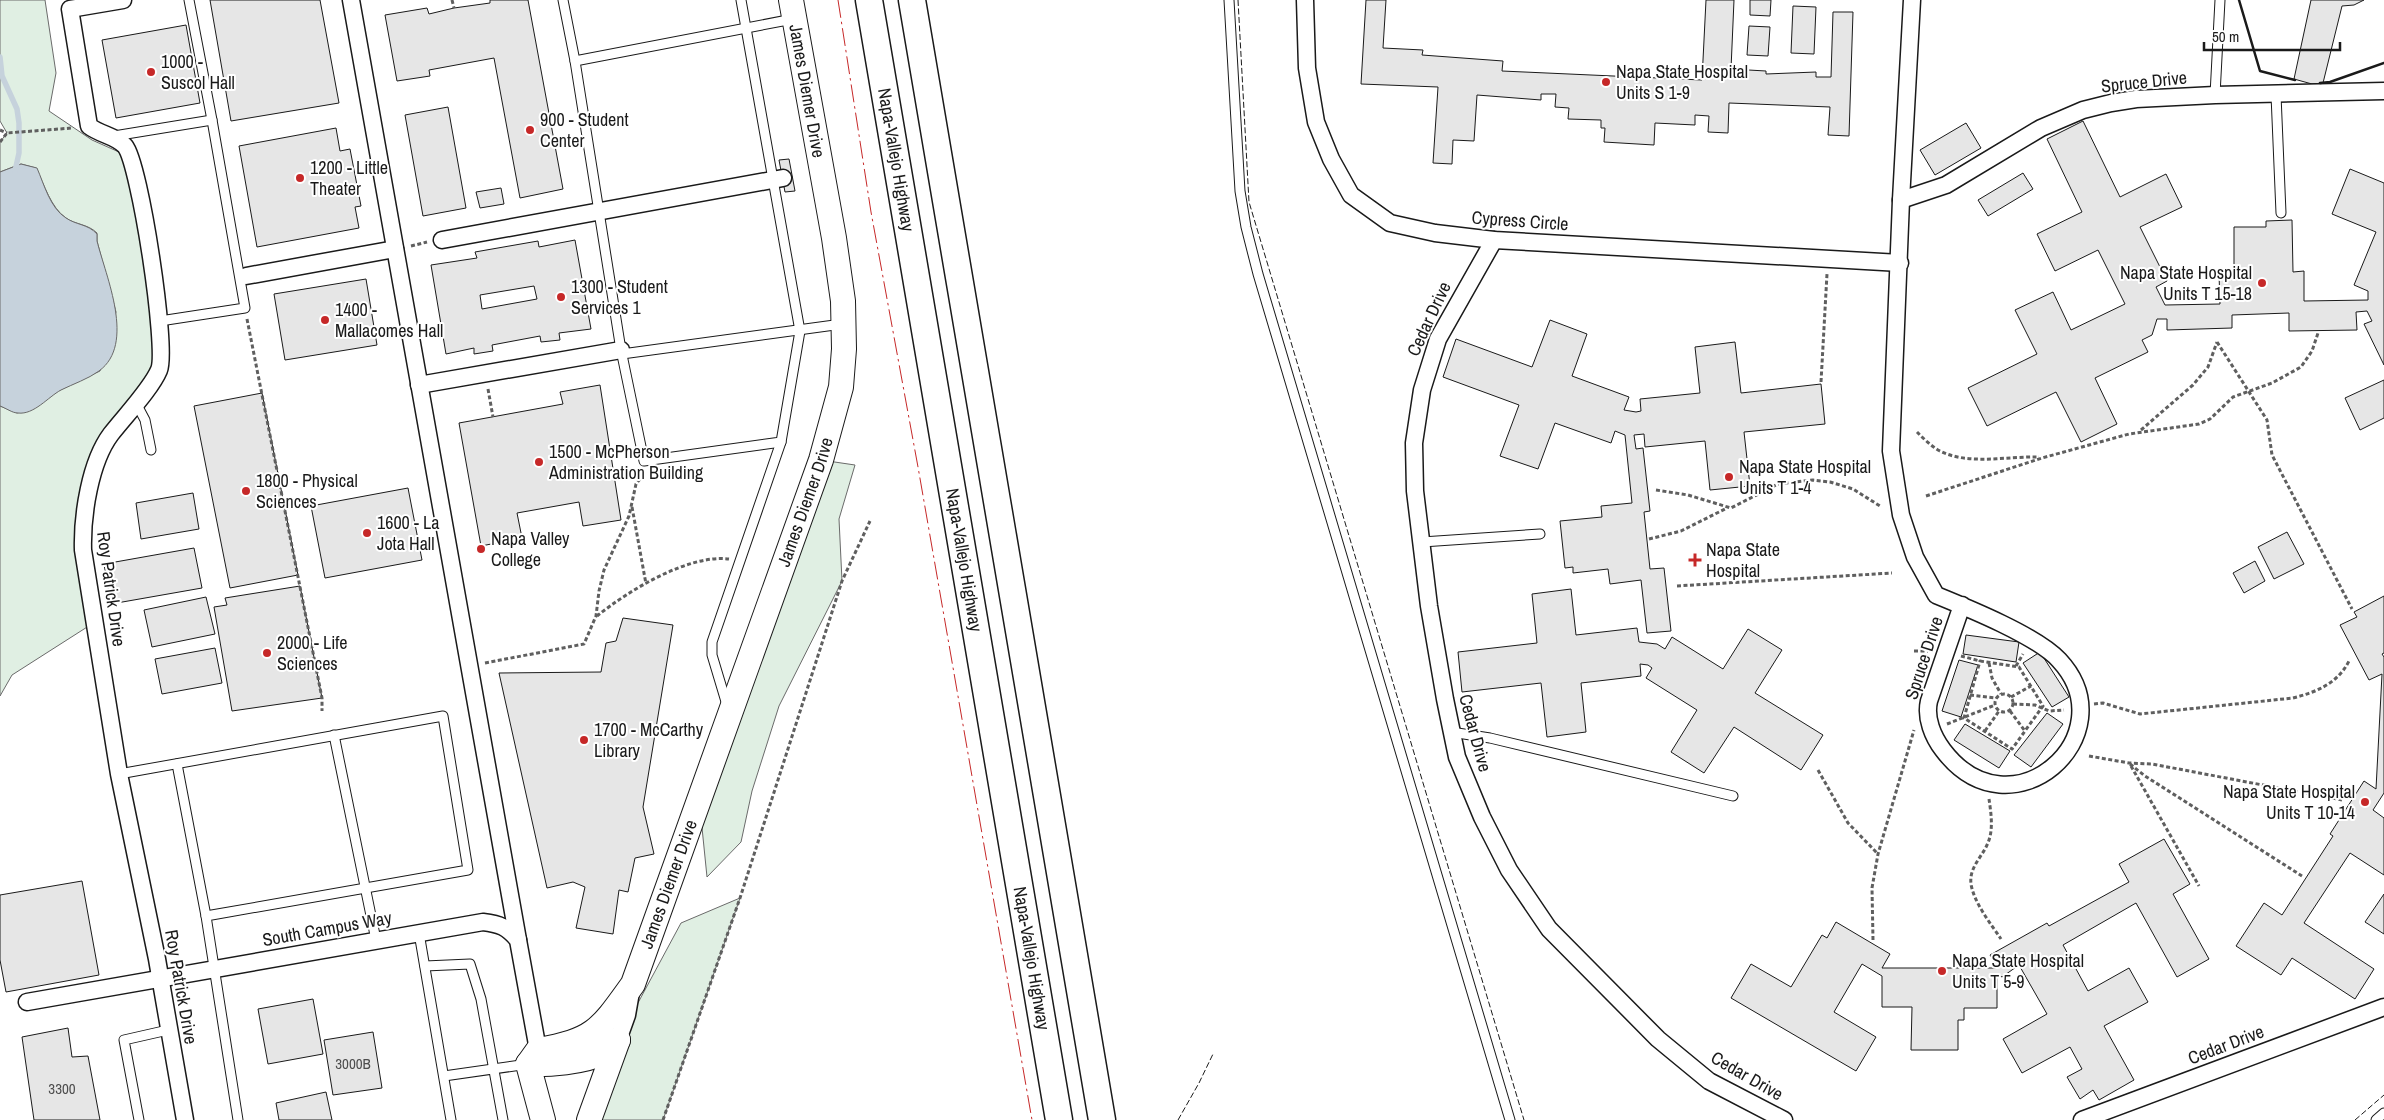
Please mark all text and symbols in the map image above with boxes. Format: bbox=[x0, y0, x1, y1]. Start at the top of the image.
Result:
scale bar bbox=[2204, 20, 2340, 52]
street label: James Diemer Drive bbox=[783, 22, 832, 160]
text: 50 m bbox=[2212, 26, 2239, 47]
place label: 1000 - Suscol Hall bbox=[161, 49, 235, 95]
place label: Napa State Hospital Units S 1-9 bbox=[1616, 59, 1748, 105]
street label: Spruce Drive bbox=[2100, 65, 2188, 98]
marker: 1000 - Suscol Hall bbox=[145, 66, 157, 78]
marker: Napa State Hospital Units S 1-9 bbox=[1600, 76, 1612, 88]
street label: Napa-Vallejo Highway bbox=[872, 86, 921, 234]
place label: 900 - Student Center bbox=[540, 107, 629, 153]
marker: 900 - Student Center bbox=[524, 124, 536, 136]
place label: 1200 - Little Theater bbox=[310, 155, 388, 201]
marker: 1200 - Little Theater bbox=[294, 172, 306, 184]
street label: Cypress Circle bbox=[1471, 205, 1569, 236]
place label: Napa State Hospital Units T 15-18 bbox=[2120, 260, 2252, 306]
place label: 1300 - Student Services 1 bbox=[571, 274, 668, 320]
street label: Cedar Drive bbox=[1400, 277, 1457, 360]
marker: Napa State Hospital Units T 15-18 bbox=[2256, 277, 2268, 289]
marker: 1300 - Student Services 1 bbox=[555, 291, 567, 303]
place label: 1400 - Mallacomes Hall bbox=[335, 297, 443, 343]
marker: 1400 - Mallacomes Hall bbox=[319, 314, 331, 326]
street label: James Diemer Drive bbox=[771, 434, 839, 570]
place label: 1500 - McPherson Administration Building bbox=[548, 439, 704, 485]
place label: Napa State Hospital Units T 1-4 bbox=[1739, 454, 1871, 500]
marker: 1500 - McPherson Administration Building bbox=[533, 456, 545, 468]
place label: 1800 - Physical Sciences bbox=[256, 468, 358, 514]
marker: Napa State Hospital Units T 1-4 bbox=[1723, 471, 1735, 483]
marker: 1800 - Physical Sciences bbox=[240, 485, 252, 497]
street label: Napa-Vallejo Highway bbox=[940, 486, 989, 634]
place label: 1600 - La Jota Hall bbox=[377, 510, 439, 556]
place label: Napa Valley College bbox=[491, 526, 570, 572]
marker: 1600 - La Jota Hall bbox=[361, 527, 373, 539]
street label: Roy Patrick Drive bbox=[91, 530, 132, 648]
place label: Napa State Hospital bbox=[1706, 537, 1780, 583]
marker: Napa Valley College bbox=[475, 543, 487, 555]
marker: Napa State Hospital bbox=[1688, 553, 1702, 567]
street label: Spruce Drive bbox=[1898, 613, 1949, 703]
place label: 2000 - Life Sciences bbox=[277, 630, 348, 676]
marker: 2000 - Life Sciences bbox=[261, 647, 273, 659]
street label: Cedar Drive bbox=[1453, 691, 1498, 775]
place label: 1700 - McCarthy Library bbox=[594, 717, 704, 763]
marker: 1700 - McCarthy Library bbox=[578, 734, 590, 746]
place label: Napa State Hospital Units T 10-14 bbox=[2223, 779, 2355, 825]
marker: Napa State Hospital Units T 10-14 bbox=[2359, 796, 2371, 808]
street label: James Diemer Drive bbox=[634, 816, 703, 952]
street label: Napa-Vallejo Highway bbox=[1008, 885, 1057, 1032]
street label: South Campus Way bbox=[260, 905, 394, 952]
street label: Roy Patrick Drive bbox=[159, 928, 204, 1046]
place label: Napa State Hospital Units T 5-9 bbox=[1952, 948, 2084, 994]
marker: Napa State Hospital Units T 5-9 bbox=[1936, 965, 1948, 977]
street label: Cedar Drive bbox=[2184, 1019, 2267, 1070]
street label: Cedar Drive bbox=[1707, 1045, 1788, 1106]
house number: 3000B bbox=[335, 1053, 371, 1074]
house number: 3300 bbox=[48, 1078, 76, 1099]

